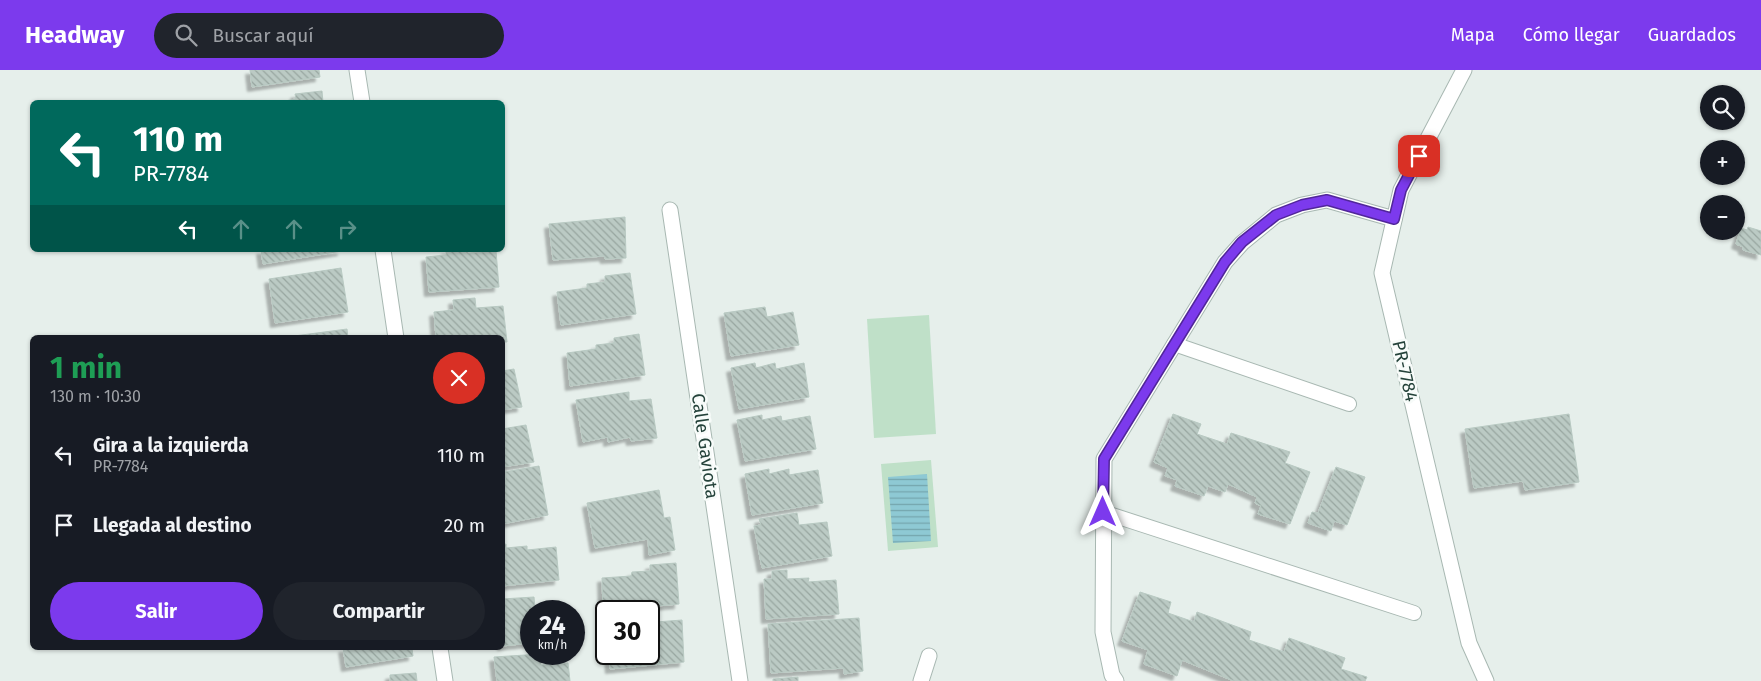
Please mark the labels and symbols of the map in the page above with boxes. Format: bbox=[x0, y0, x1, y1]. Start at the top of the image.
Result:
pin bbox=[1398, 135, 1440, 177]
street label: PR-7784 bbox=[1387, 338, 1423, 404]
street label: Calle Gaviota bbox=[687, 392, 723, 500]
position arrow bbox=[1076, 485, 1128, 537]
speed limit sign: 30 bbox=[595, 600, 660, 665]

